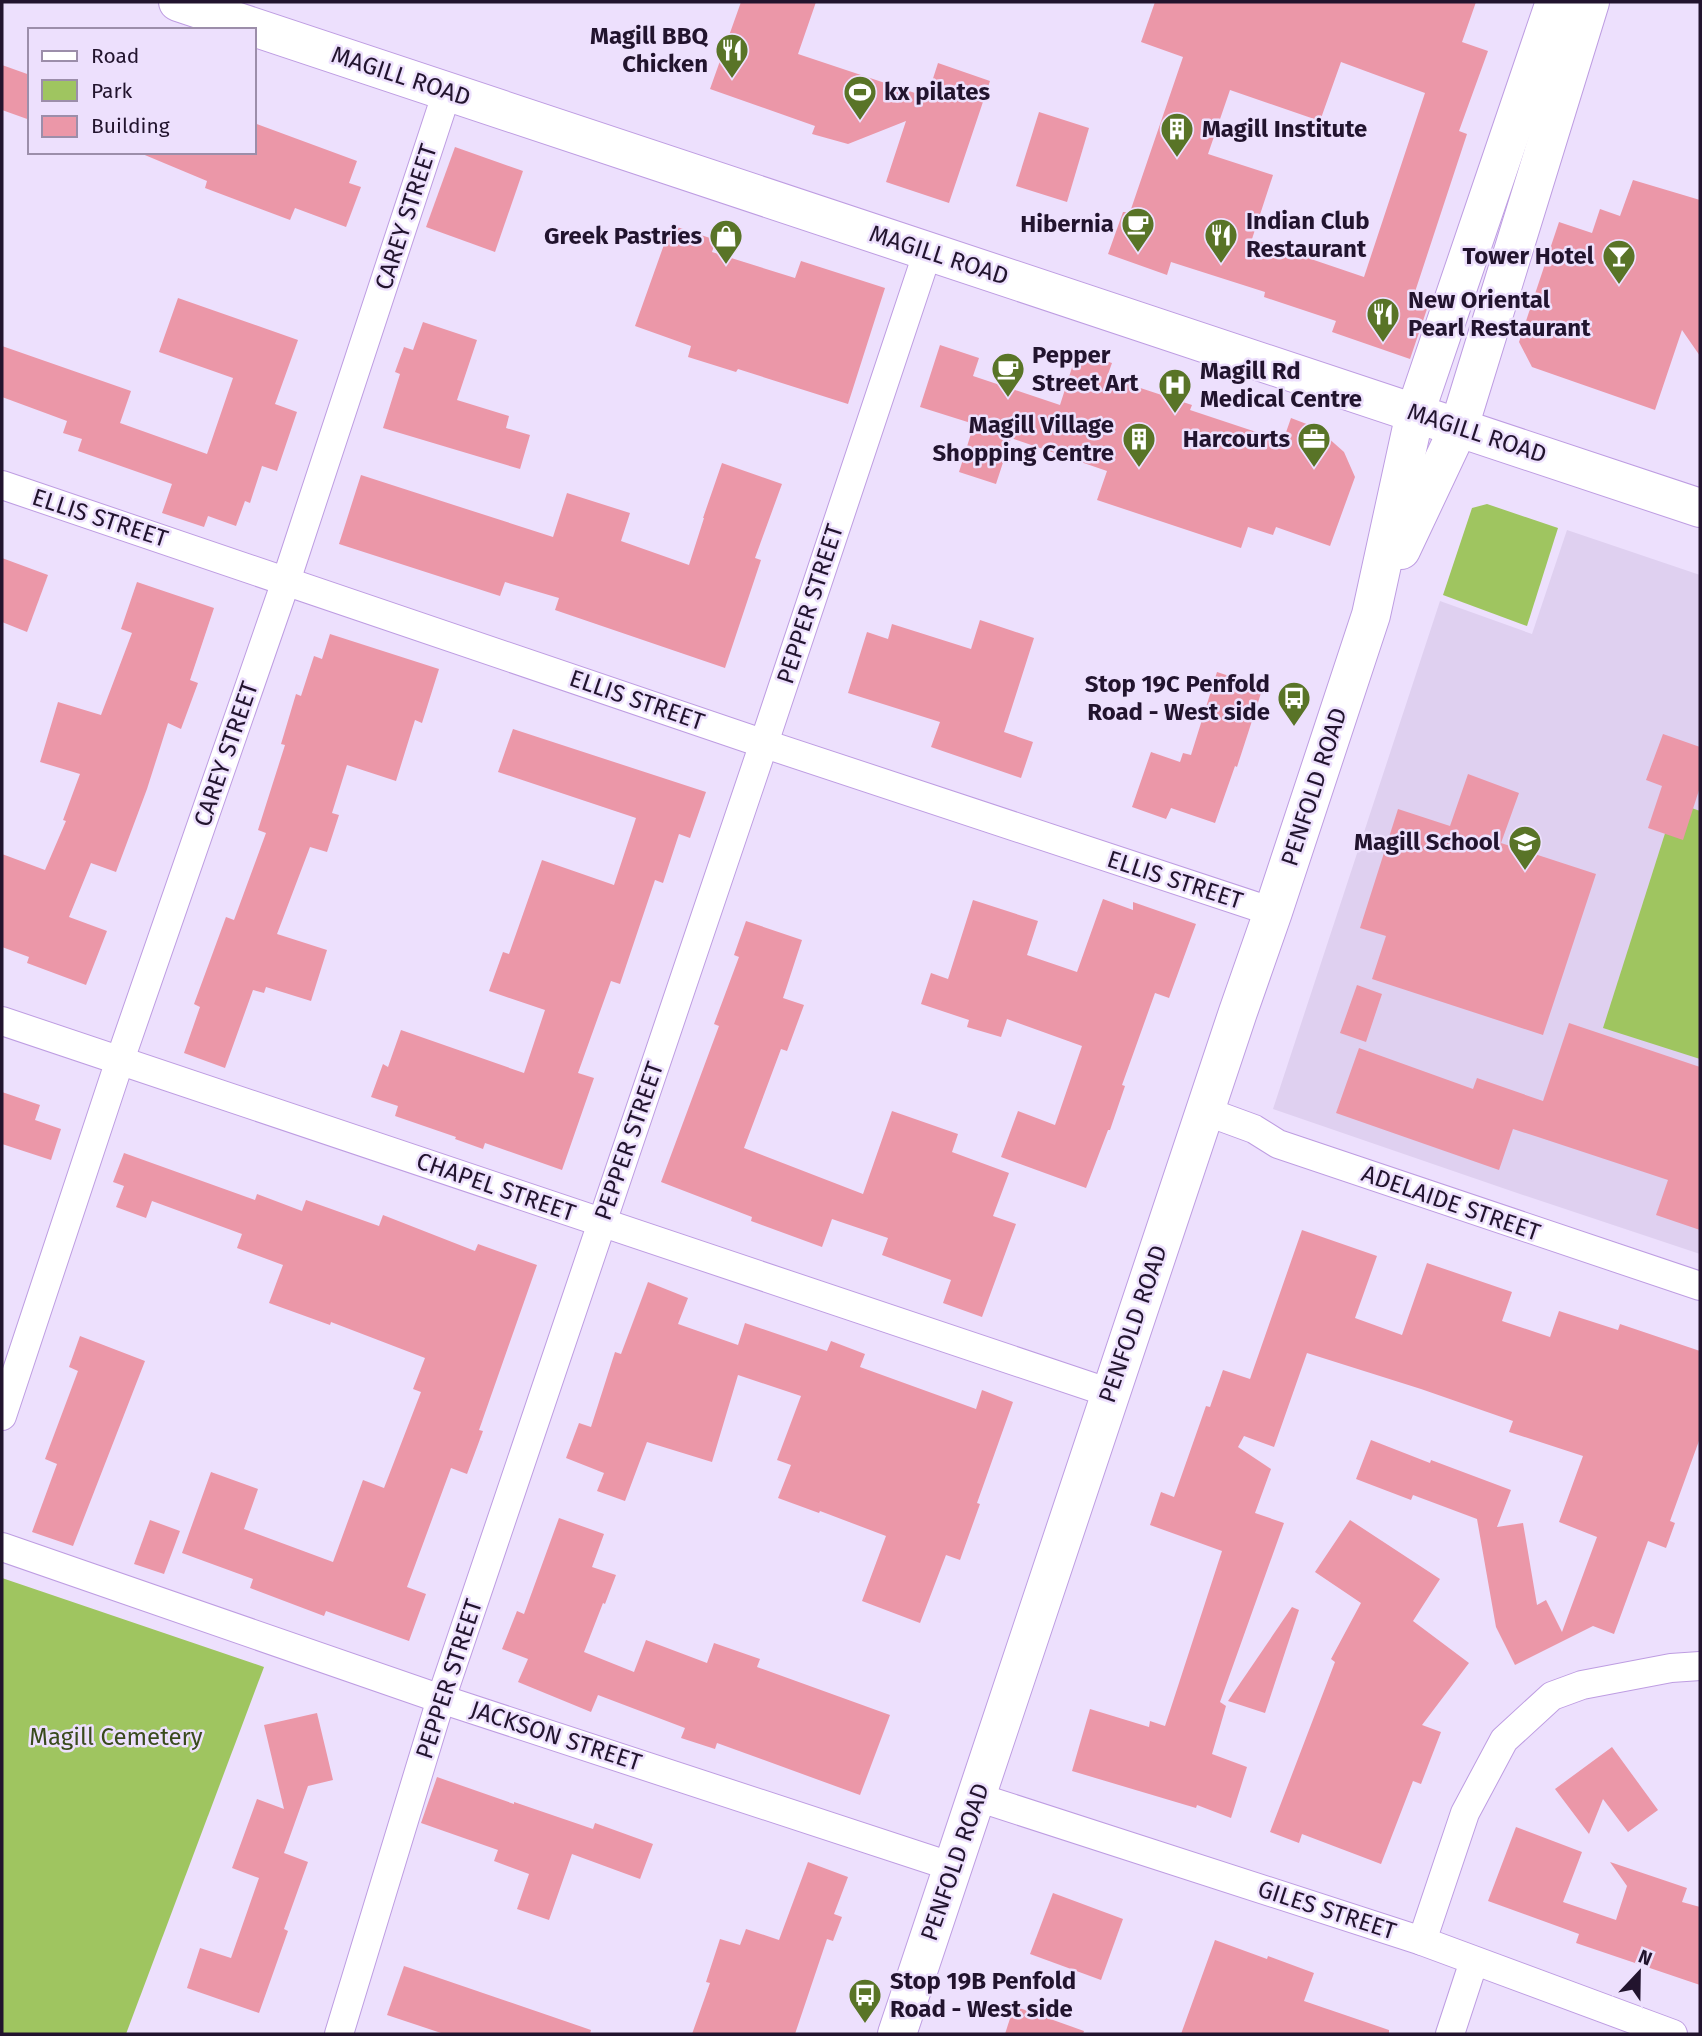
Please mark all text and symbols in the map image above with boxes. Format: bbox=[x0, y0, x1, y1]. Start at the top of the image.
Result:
place label: Magill BBQ Chicken bbox=[590, 22, 708, 78]
legend bbox=[28, 28, 256, 154]
restaurant icon: Magill BBQ Chicken bbox=[713, 31, 751, 80]
street label: MAGILL ROAD bbox=[328, 40, 474, 112]
text: Road bbox=[91, 43, 139, 69]
sports icon: kx pilates bbox=[841, 73, 879, 122]
text: Park bbox=[91, 78, 133, 104]
place label: kx pilates bbox=[884, 78, 991, 106]
building icon: Magill Institute bbox=[1158, 110, 1196, 159]
text: Building bbox=[91, 113, 170, 139]
place label: Magill Institute bbox=[1202, 115, 1367, 143]
street label: CAREY STREET bbox=[369, 140, 443, 293]
cafe icon: Hibernia bbox=[1119, 205, 1157, 254]
place label: Indian Club Restaurant bbox=[1246, 207, 1369, 263]
place label: Hibernia bbox=[1020, 210, 1114, 238]
restaurant icon: Indian Club Restaurant bbox=[1202, 216, 1240, 265]
shop icon: Greek Pastries bbox=[707, 217, 745, 266]
street label: MAGILL ROAD bbox=[866, 219, 1012, 291]
place label: Greek Pastries bbox=[544, 222, 702, 250]
bar icon: Tower Hotel bbox=[1600, 237, 1638, 286]
place label: Tower Hotel bbox=[1463, 242, 1595, 270]
place label: New Oriental Pearl Restaurant bbox=[1408, 286, 1591, 342]
restaurant icon: New Oriental Pearl Restaurant bbox=[1364, 295, 1402, 344]
place label: Pepper Street Art bbox=[1032, 341, 1139, 397]
cafe icon: Pepper Street Art bbox=[989, 350, 1027, 399]
place label: Magill Rd Medical Centre bbox=[1200, 357, 1362, 413]
hospital icon: Magill Rd Medical Centre bbox=[1156, 366, 1194, 415]
street label: MAGILL ROAD bbox=[1404, 397, 1550, 469]
place label: Magill Village Shopping Centre bbox=[932, 411, 1114, 467]
building icon: Magill Village Shopping Centre bbox=[1120, 420, 1158, 469]
office icon: Harcourts bbox=[1295, 420, 1333, 469]
place label: Harcourts bbox=[1183, 425, 1290, 453]
street label: ELLIS STREET bbox=[29, 483, 172, 553]
street label: PEPPER STREET bbox=[771, 520, 849, 687]
street label: ELLIS STREET bbox=[566, 664, 709, 736]
place label: Stop 19C Penfold Road - West side bbox=[1085, 670, 1270, 726]
street label: CAREY STREET bbox=[188, 677, 264, 830]
bus stop icon: Stop 19C Penfold Road - West side bbox=[1275, 679, 1313, 728]
street label: PENFOLD ROAD bbox=[1275, 704, 1353, 870]
school or university icon: Magill School bbox=[1506, 823, 1544, 872]
place label: Magill School bbox=[1354, 828, 1501, 856]
street label: ELLIS STREET bbox=[1104, 845, 1247, 915]
street label: PEPPER STREET bbox=[589, 1057, 669, 1224]
street label: CHAPEL STREET bbox=[413, 1147, 580, 1227]
street label: ADELAIDE STREET bbox=[1358, 1159, 1545, 1247]
street label: PENFOLD ROAD bbox=[1093, 1242, 1173, 1406]
street label: PEPPER STREET bbox=[410, 1595, 488, 1762]
street label: JACKSON STREET bbox=[467, 1695, 646, 1777]
park label: Magill Cemetery bbox=[29, 1723, 203, 1751]
street label: PENFOLD ROAD bbox=[915, 1780, 995, 1944]
street label: GILES STREET bbox=[1254, 1874, 1400, 1946]
north arrow bbox=[1604, 1938, 1674, 2008]
text: N bbox=[1635, 1945, 1655, 1971]
place label: Stop 19B Penfold Road - West side bbox=[890, 1967, 1076, 2023]
bus stop icon: Stop 19B Penfold Road - West side bbox=[846, 1976, 884, 2025]

